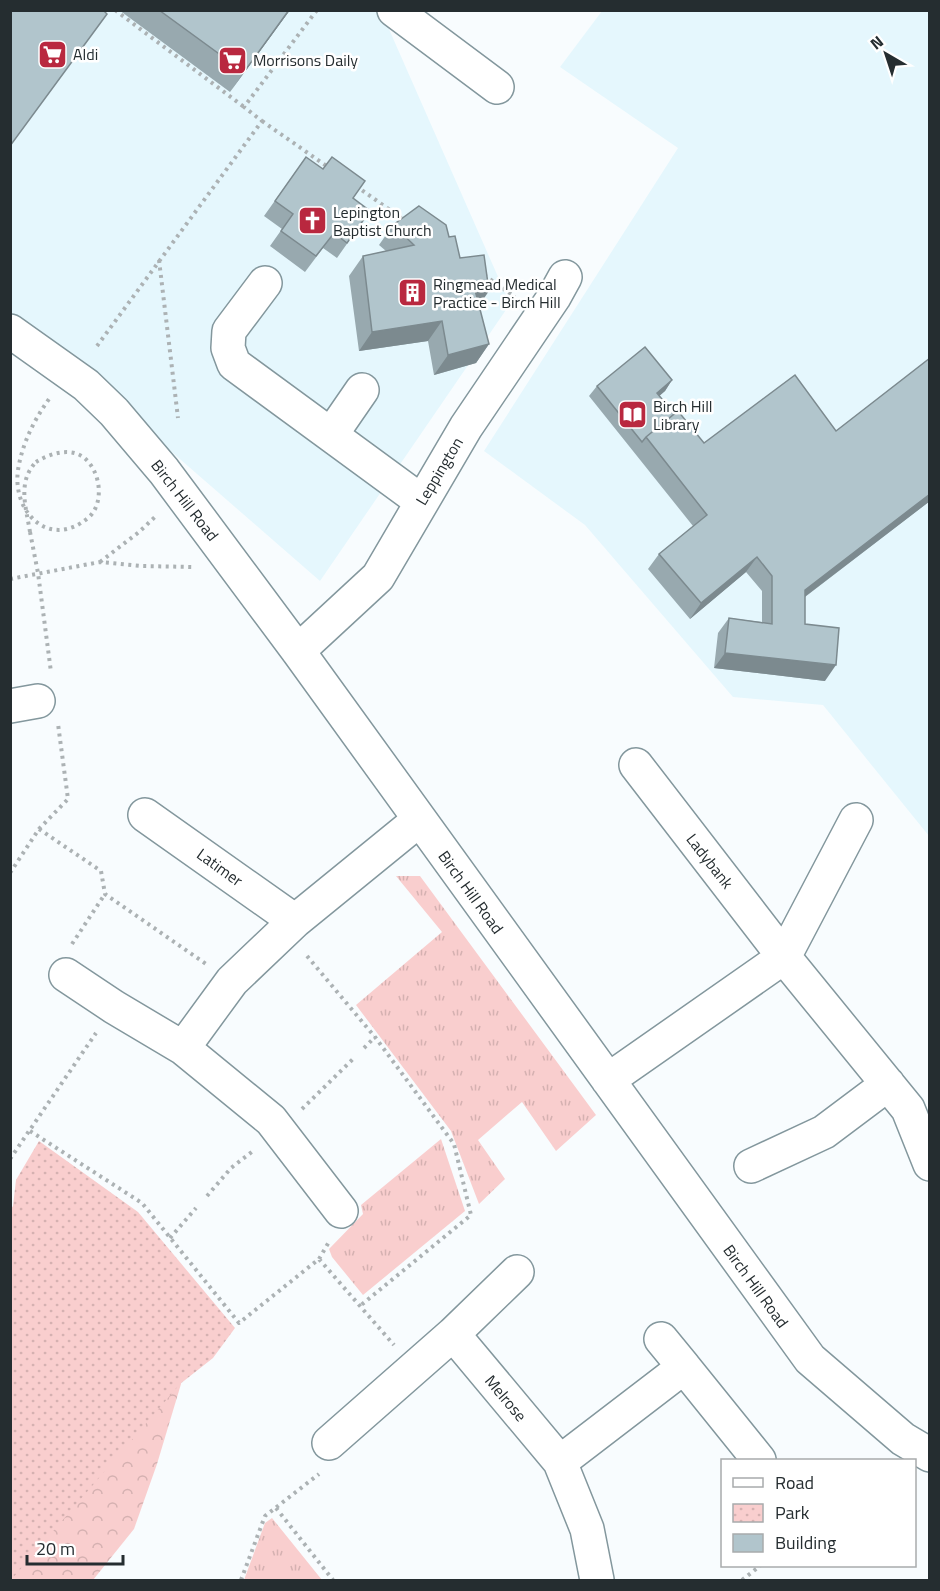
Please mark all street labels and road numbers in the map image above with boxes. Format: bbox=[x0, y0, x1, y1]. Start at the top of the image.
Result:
street label: Leppington bbox=[409, 432, 469, 510]
street label: Birch Hill Road bbox=[145, 454, 225, 546]
street label: Ladybank bbox=[681, 828, 740, 894]
street label: Latimer bbox=[192, 842, 248, 892]
street label: Birch Hill Road bbox=[433, 845, 509, 939]
street label: Birch Hill Road bbox=[718, 1239, 794, 1333]
street label: Melrose bbox=[479, 1369, 533, 1427]

